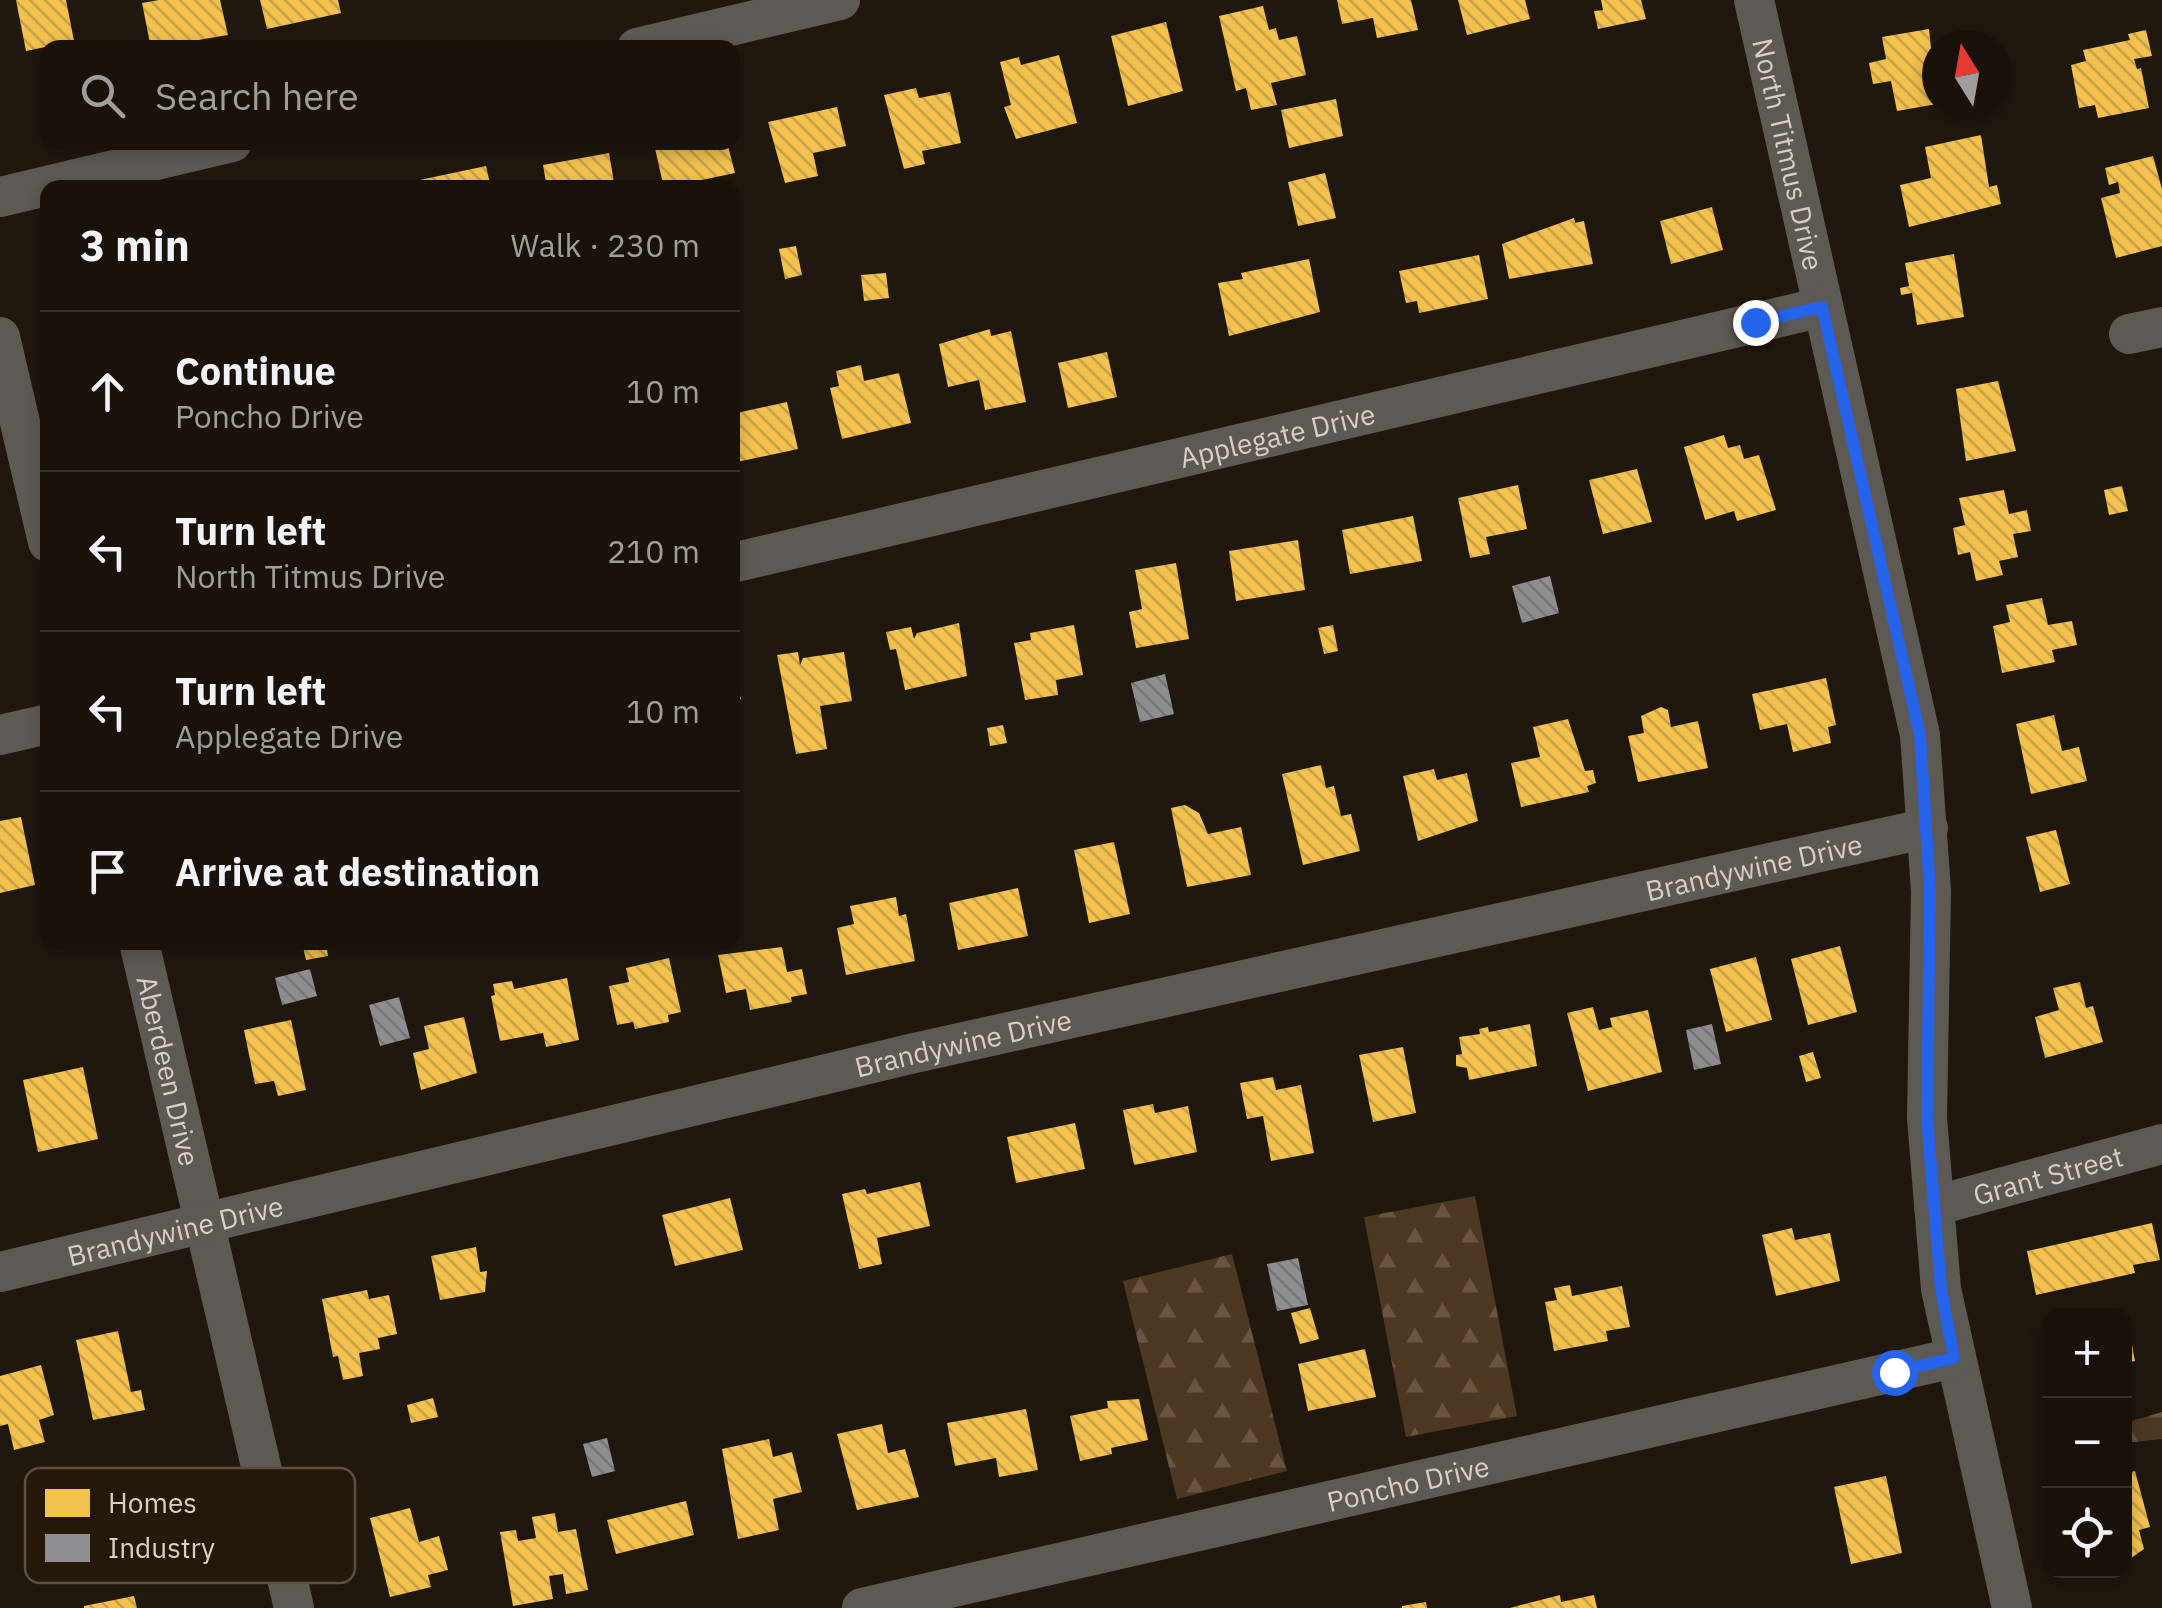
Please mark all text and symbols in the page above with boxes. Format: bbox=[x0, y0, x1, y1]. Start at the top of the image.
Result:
north arrow bbox=[1922, 30, 2012, 120]
street label: North Titmus Drive bbox=[1745, 35, 1833, 274]
search box bbox=[40, 40, 740, 150]
icon: search bbox=[75, 68, 130, 123]
text: Search here bbox=[155, 71, 359, 120]
text: 3 min bbox=[80, 218, 190, 273]
text: Walk · 230 m bbox=[511, 224, 700, 266]
route end bbox=[1733, 300, 1779, 346]
text: Continue bbox=[175, 346, 336, 395]
icon: ahead bbox=[80, 364, 135, 419]
text: 10 m bbox=[626, 370, 700, 412]
street label: Applegate Drive bbox=[1176, 394, 1379, 476]
text: Poncho Drive bbox=[175, 395, 364, 437]
text: Turn left bbox=[175, 506, 326, 555]
icon: left bbox=[80, 524, 135, 579]
text: 210 m bbox=[607, 530, 700, 572]
text: North Titmus Drive bbox=[175, 555, 445, 597]
text: Turn left bbox=[175, 666, 326, 715]
icon: left bbox=[80, 684, 135, 739]
text: 10 m bbox=[626, 690, 700, 732]
text: Applegate Drive bbox=[175, 715, 403, 757]
street label: Brandywine Drive bbox=[1642, 825, 1866, 909]
icon: arrive bbox=[80, 844, 135, 899]
text: Arrive at destination bbox=[175, 847, 540, 896]
street label: Aberdeen Drive bbox=[129, 972, 209, 1169]
street label: Brandywine Drive bbox=[851, 1000, 1075, 1085]
street label: Grant Street bbox=[1969, 1137, 2127, 1213]
street label: Brandywine Drive bbox=[63, 1186, 287, 1274]
map controls bbox=[2042, 1308, 2132, 1578]
button: + bbox=[2042, 1308, 2132, 1398]
route start bbox=[1872, 1350, 1918, 1396]
button: − bbox=[2042, 1398, 2132, 1488]
street label: Poncho Drive bbox=[1323, 1447, 1493, 1520]
legend bbox=[25, 1468, 355, 1583]
text: Homes bbox=[108, 1484, 197, 1521]
button: locate bbox=[2042, 1488, 2132, 1578]
text: Industry bbox=[108, 1529, 215, 1566]

